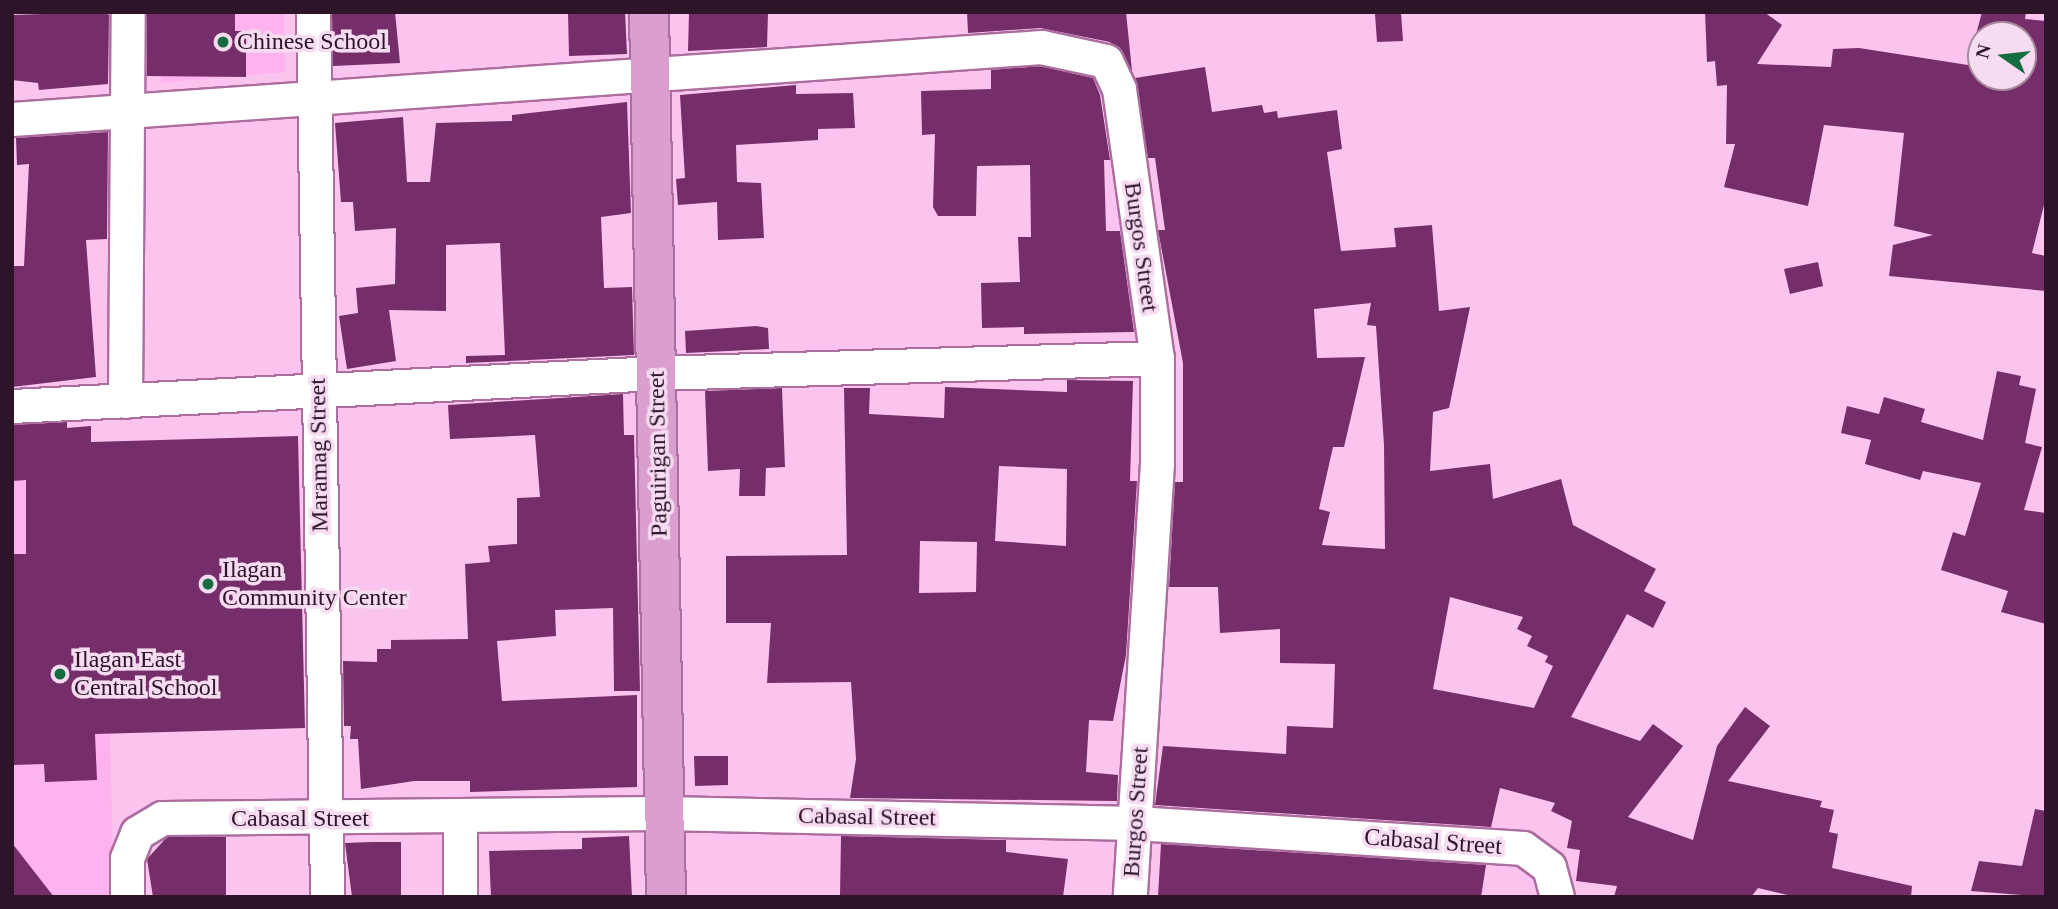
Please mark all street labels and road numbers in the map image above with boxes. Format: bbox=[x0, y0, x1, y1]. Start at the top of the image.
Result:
street label: Burgos Street bbox=[1118, 180, 1164, 314]
street label: Paguirigan Street bbox=[642, 371, 674, 537]
street label: Maramag Street bbox=[303, 378, 335, 532]
street label: Burgos Street bbox=[1117, 746, 1155, 878]
street label: Cabasal Street bbox=[798, 801, 936, 833]
street label: Cabasal Street bbox=[231, 805, 369, 833]
street label: Cabasal Street bbox=[1363, 823, 1503, 861]

